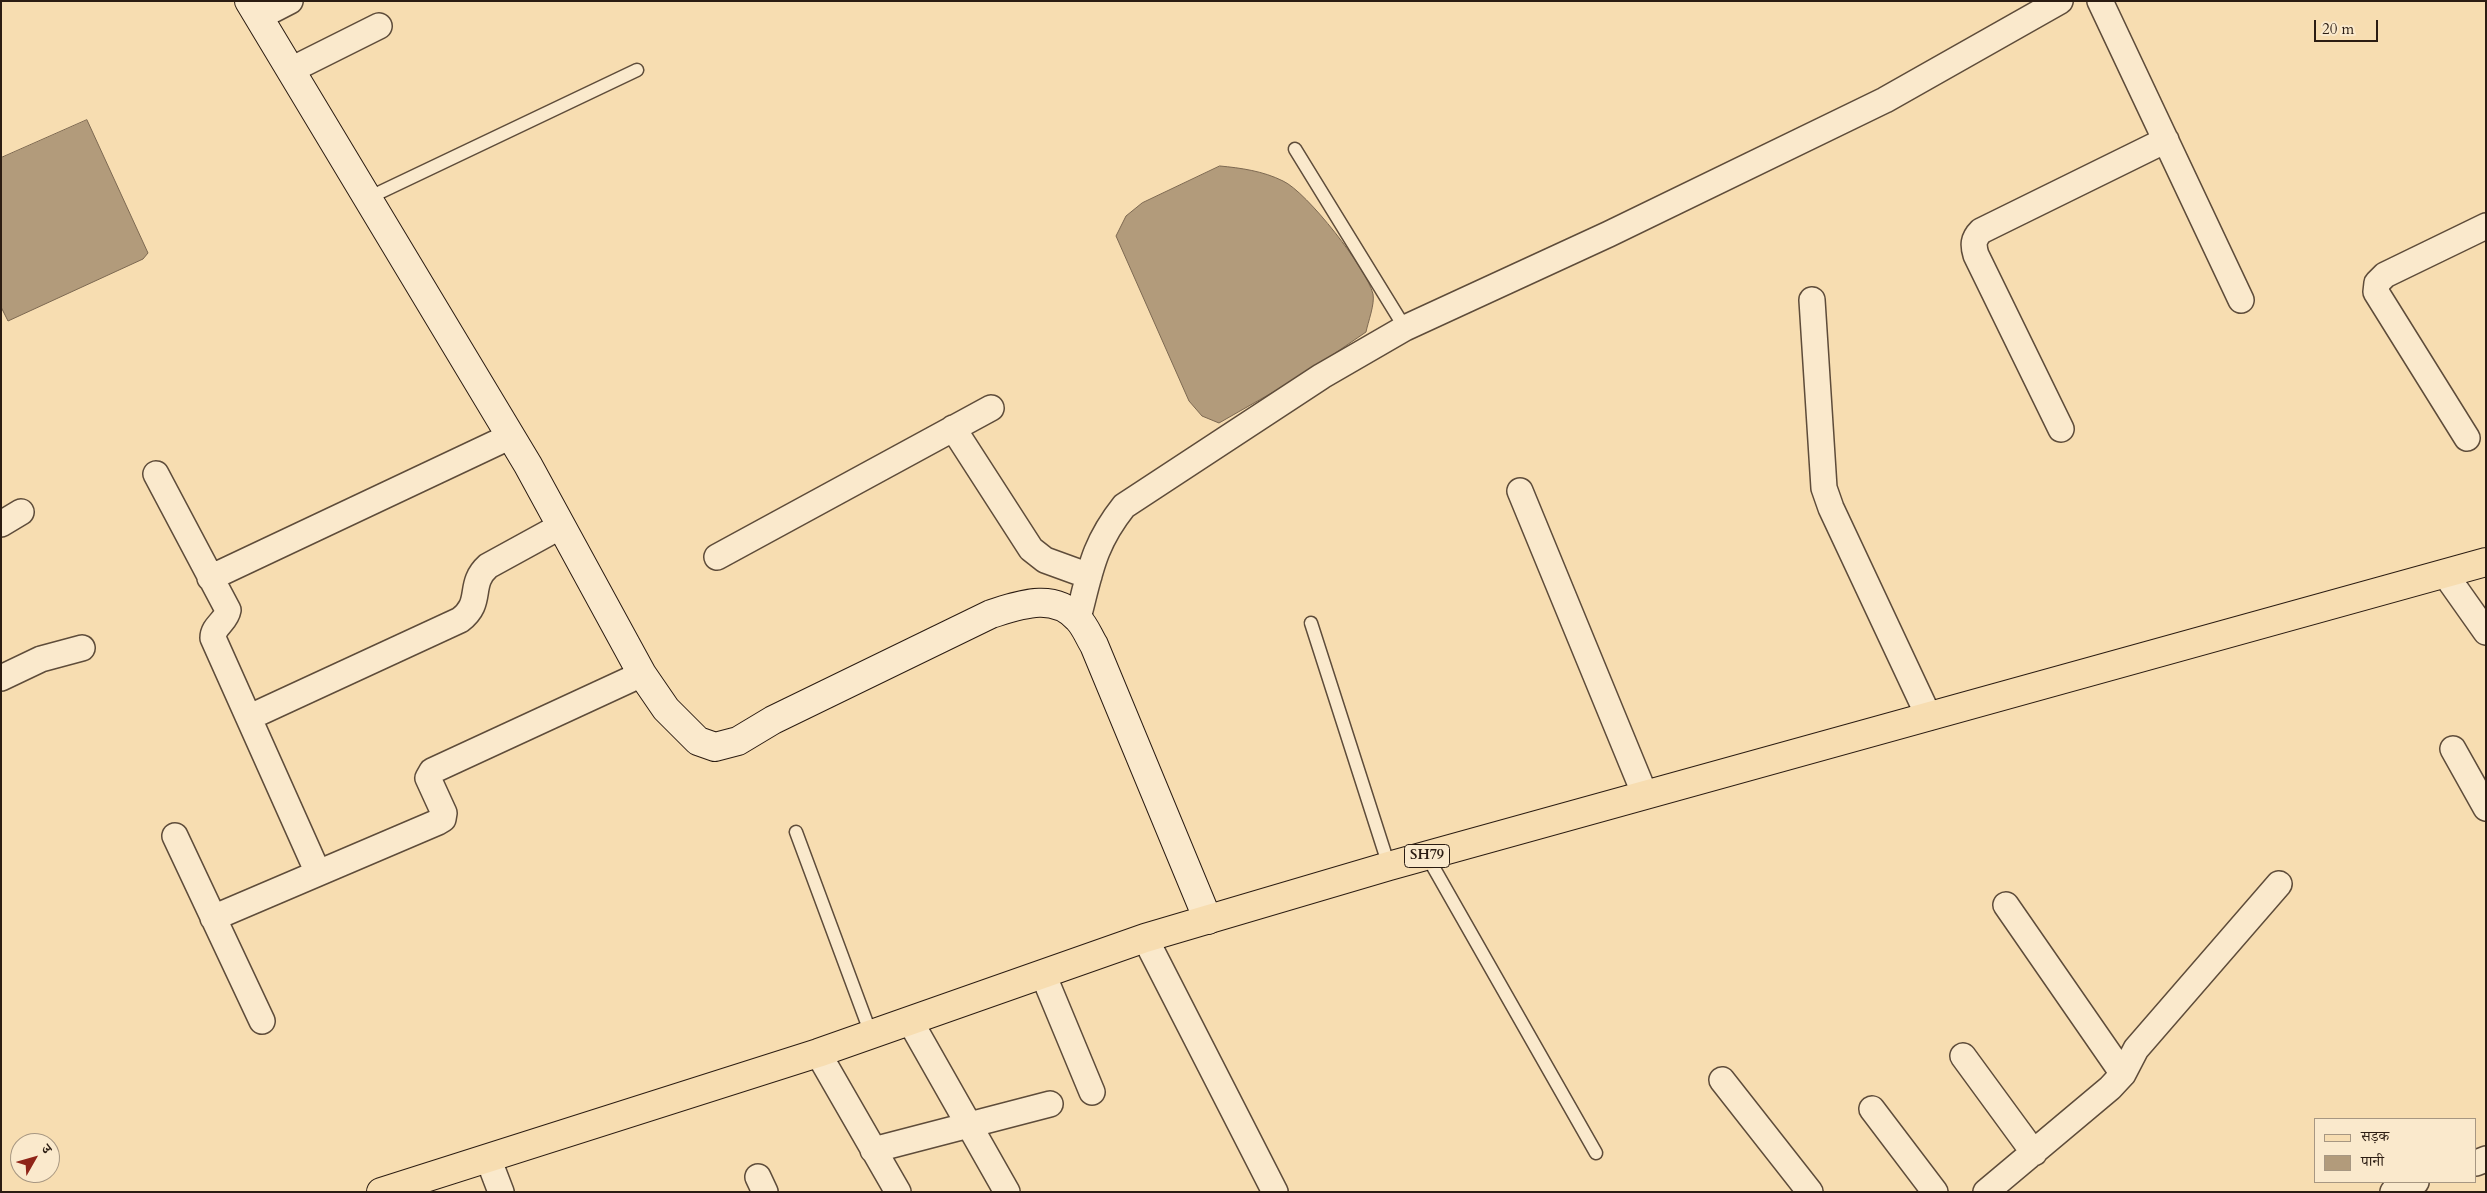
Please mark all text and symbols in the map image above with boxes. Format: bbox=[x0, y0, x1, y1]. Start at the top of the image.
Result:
scale bar bbox=[2317, 10, 2381, 42]
text: 20 m bbox=[2322, 19, 2354, 39]
road number: SH79 bbox=[1404, 844, 1450, 868]
legend bbox=[2314, 1118, 2477, 1183]
text: सड़क bbox=[2361, 1126, 2389, 1146]
north arrow bbox=[10, 1133, 60, 1183]
text: उ bbox=[37, 1140, 56, 1158]
text: पानी bbox=[2361, 1151, 2384, 1171]

